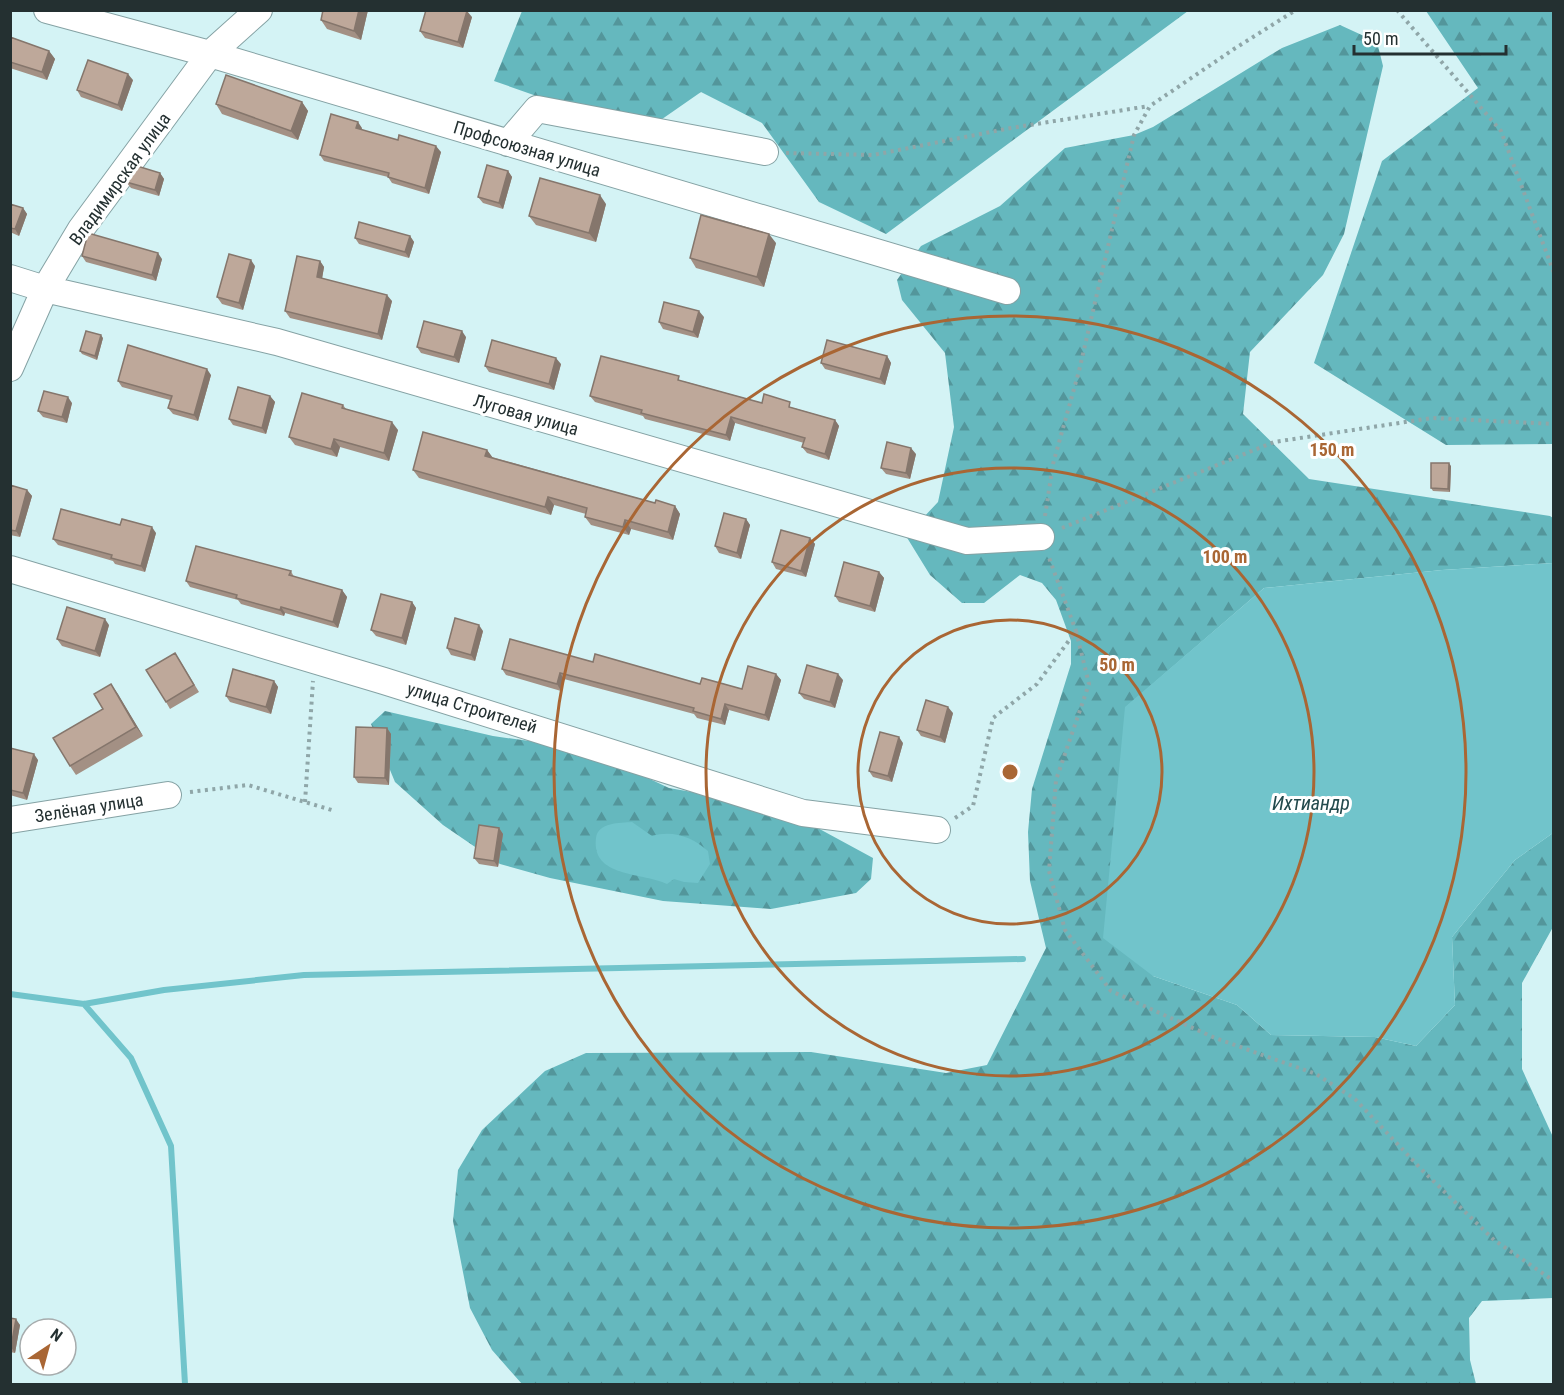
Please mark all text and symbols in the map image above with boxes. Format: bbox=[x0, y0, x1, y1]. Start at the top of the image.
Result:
scale bar bbox=[1354, 18, 1506, 56]
text: 50 m bbox=[1363, 28, 1398, 49]
street label: Владимирская улица bbox=[65, 109, 175, 249]
street label: Профсоюзная улица bbox=[451, 116, 603, 181]
street label: Луговая улица bbox=[471, 390, 581, 440]
text: 150 m bbox=[1310, 439, 1354, 460]
text: 100 m bbox=[1203, 546, 1247, 567]
text: 50 m bbox=[1099, 654, 1135, 675]
street label: улица Строителей bbox=[405, 678, 540, 737]
centre of rings bbox=[1000, 762, 1020, 782]
street label: Зелёная улица bbox=[33, 789, 145, 826]
water label: Ихтиандр bbox=[1272, 791, 1350, 815]
north arrow bbox=[18, 1317, 78, 1377]
text: N bbox=[47, 1325, 66, 1346]

